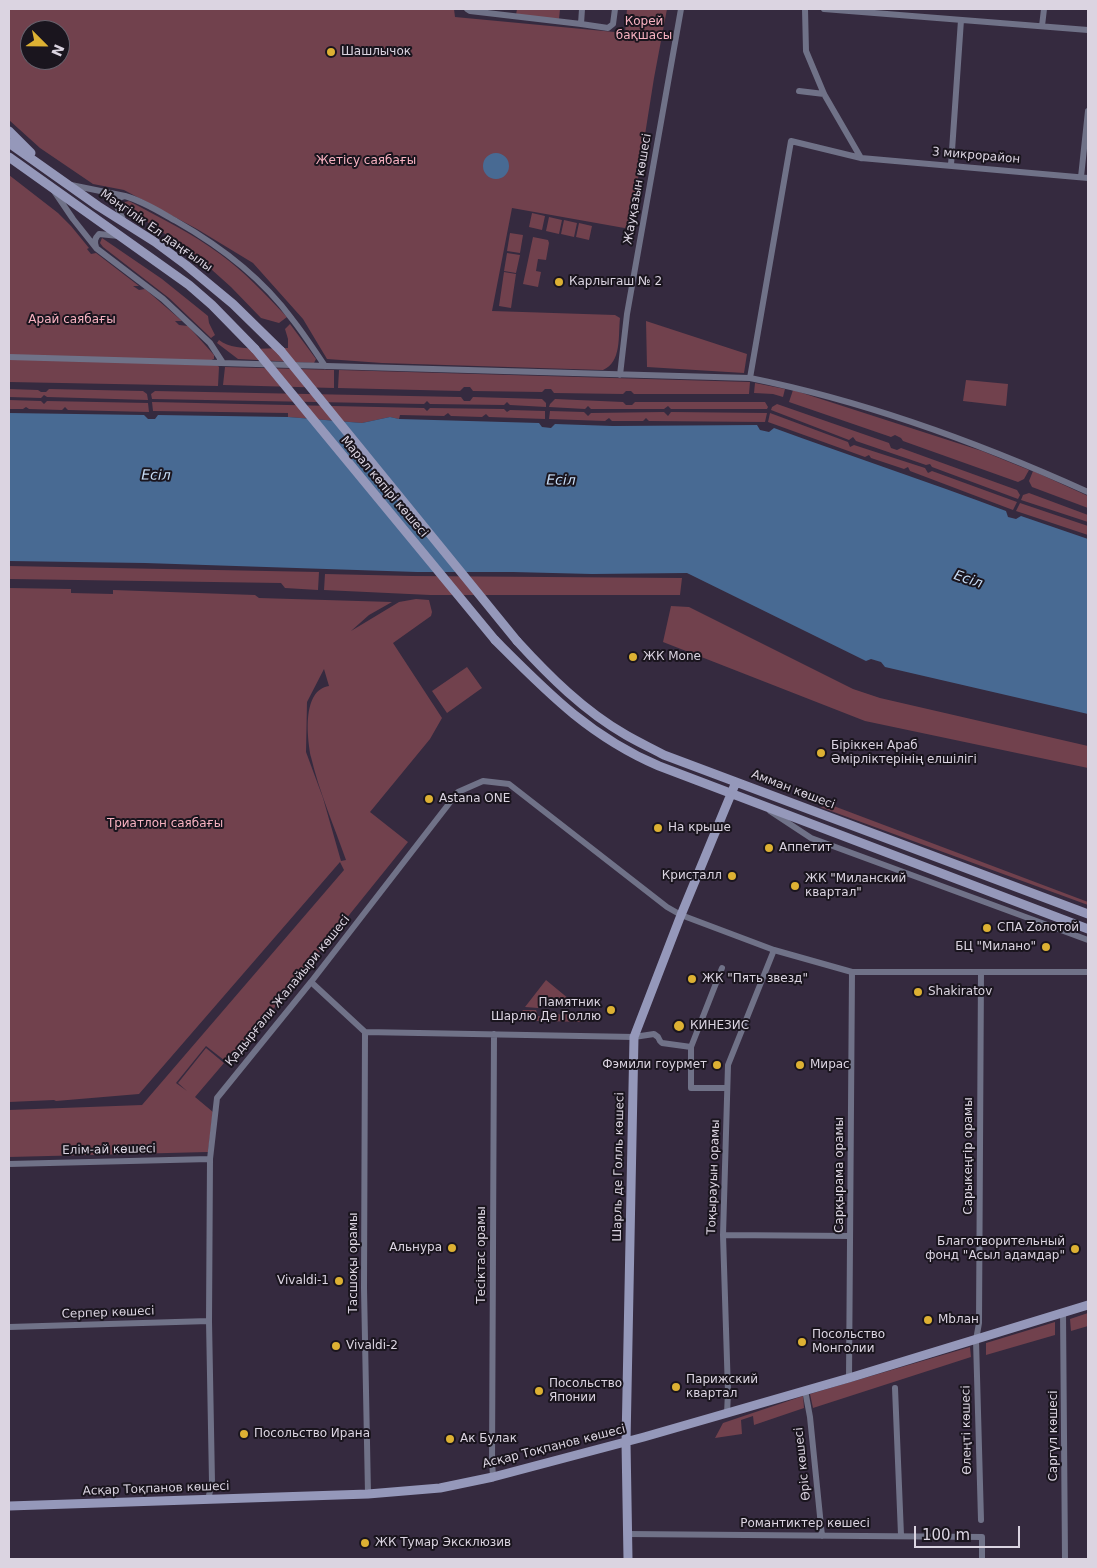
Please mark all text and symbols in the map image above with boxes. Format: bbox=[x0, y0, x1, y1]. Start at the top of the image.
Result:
park label: Корей бақшасы bbox=[616, 15, 672, 43]
north arrow bbox=[20, 20, 70, 70]
text: N bbox=[48, 42, 68, 59]
place label: Шашлычок bbox=[341, 45, 411, 59]
marker: Шашлычок bbox=[325, 46, 337, 58]
street label: Жауқазын көшесі bbox=[621, 132, 655, 246]
street label: 3 микрорайон bbox=[931, 145, 1021, 167]
park label: Жетісу саябағы bbox=[316, 154, 416, 168]
street label: Мәңгілік Ел даңғылы bbox=[97, 187, 215, 275]
place label: Карлыгаш № 2 bbox=[569, 275, 662, 289]
marker: Карлыгаш № 2 bbox=[553, 276, 565, 288]
park label: Арай саябағы bbox=[28, 313, 116, 327]
street label: Марал көпірі көшесі bbox=[337, 434, 431, 540]
water label: Есіл bbox=[141, 467, 171, 485]
water label: Есіл bbox=[546, 472, 576, 490]
water label: Есіл bbox=[951, 567, 985, 593]
place label: ЖК Mone bbox=[643, 650, 701, 664]
marker: ЖК Mone bbox=[627, 651, 639, 663]
place label: Біріккен Араб Әмірліктерінің елшілігі bbox=[831, 739, 977, 767]
marker: Біріккен Араб Әмірліктерінің елшілігі bbox=[815, 747, 827, 759]
street label: Амман көшесі bbox=[749, 767, 837, 813]
place label: Astana ONE bbox=[439, 792, 510, 806]
marker: Astana ONE bbox=[423, 793, 435, 805]
park label: Триатлон саябағы bbox=[107, 817, 223, 831]
place label: На крыше bbox=[668, 821, 731, 835]
marker: На крыше bbox=[652, 822, 664, 834]
place label: Аппетит bbox=[779, 841, 832, 855]
marker: Аппетит bbox=[763, 842, 775, 854]
place label: Кристалл bbox=[662, 869, 722, 883]
marker: Кристалл bbox=[726, 870, 738, 882]
place label: ЖК "Миланский квартал" bbox=[805, 872, 906, 900]
marker: ЖК "Миланский квартал" bbox=[789, 880, 801, 892]
street label: Қадырғали Жалайыри көшесі bbox=[223, 913, 353, 1069]
place label: СПА Zолотой bbox=[997, 921, 1079, 935]
marker: СПА Zолотой bbox=[981, 922, 993, 934]
place label: БЦ "Милано" bbox=[955, 940, 1036, 954]
marker: БЦ "Милано" bbox=[1040, 941, 1052, 953]
place label: ЖК "Пять звезд" bbox=[702, 972, 808, 986]
marker: ЖК "Пять звезд" bbox=[686, 973, 698, 985]
place label: Shakiratov bbox=[928, 985, 992, 999]
marker: Shakiratov bbox=[912, 986, 924, 998]
place label: Памятник Шарлю Де Голлю bbox=[491, 996, 601, 1024]
marker: Памятник Шарлю Де Голлю bbox=[605, 1004, 617, 1016]
marker: КИНЕЗИС bbox=[672, 1019, 686, 1033]
place label: КИНЕЗИС bbox=[690, 1019, 749, 1033]
place label: Фэмили гоурмет bbox=[602, 1058, 707, 1072]
place label: Мирас bbox=[810, 1058, 850, 1072]
marker: Фэмили гоурмет bbox=[711, 1059, 723, 1071]
marker: Мирас bbox=[794, 1059, 806, 1071]
street label: Шарль де Голль көшесі bbox=[610, 1092, 628, 1242]
street label: Сарыкеңгір орамы bbox=[962, 1097, 976, 1215]
street label: Сарқырама орамы bbox=[833, 1117, 847, 1233]
street label: Тоқырауын орамы bbox=[705, 1119, 723, 1235]
street label: Елім-ай көшесі bbox=[62, 1142, 156, 1158]
street label: Тесіктас орамы bbox=[475, 1206, 489, 1304]
street label: Тасшоқы орамы bbox=[347, 1213, 361, 1313]
place label: Благотворительный фонд "Асыл адамдар" bbox=[925, 1235, 1065, 1263]
place label: Альнура bbox=[389, 1241, 442, 1255]
marker: Альнура bbox=[446, 1242, 458, 1254]
marker: Благотворительный фонд "Асыл адамдар" bbox=[1069, 1243, 1081, 1255]
place label: Vivaldi-1 bbox=[277, 1274, 329, 1288]
marker: Vivaldi-1 bbox=[333, 1275, 345, 1287]
street label: Серпер көшесі bbox=[61, 1304, 155, 1322]
place label: Мbлан bbox=[938, 1313, 979, 1327]
marker: Мbлан bbox=[922, 1314, 934, 1326]
place label: Посольство Монголии bbox=[812, 1328, 885, 1356]
marker: Посольство Монголии bbox=[796, 1336, 808, 1348]
place label: Vivaldi-2 bbox=[346, 1339, 398, 1353]
marker: Vivaldi-2 bbox=[330, 1340, 342, 1352]
place label: Парижский квартал bbox=[686, 1373, 758, 1401]
place label: Посольство Японии bbox=[549, 1377, 622, 1405]
marker: Парижский квартал bbox=[670, 1381, 682, 1393]
marker: Посольство Японии bbox=[533, 1385, 545, 1397]
street label: Өлеңті көшесі bbox=[959, 1385, 975, 1475]
street label: Саргүл көшесі bbox=[1047, 1390, 1061, 1482]
street label: Асқар Тоқпанов көшесі bbox=[481, 1422, 627, 1472]
place label: Посольство Ирана bbox=[254, 1427, 370, 1441]
street label: Өріс көшесі bbox=[792, 1427, 814, 1501]
marker: Посольство Ирана bbox=[238, 1428, 250, 1440]
place label: Ак Булак bbox=[460, 1432, 517, 1446]
marker: Ак Булак bbox=[444, 1433, 456, 1445]
street label: Асқар Тоқпанов көшесі bbox=[82, 1479, 230, 1499]
scale bar bbox=[917, 1516, 1023, 1548]
street label: Романтиктер көшесі bbox=[740, 1517, 870, 1531]
text: 100 m bbox=[922, 1526, 970, 1544]
place label: ЖК Тумар Эксклюзив bbox=[375, 1536, 511, 1550]
marker: ЖК Тумар Эксклюзив bbox=[359, 1537, 371, 1549]

